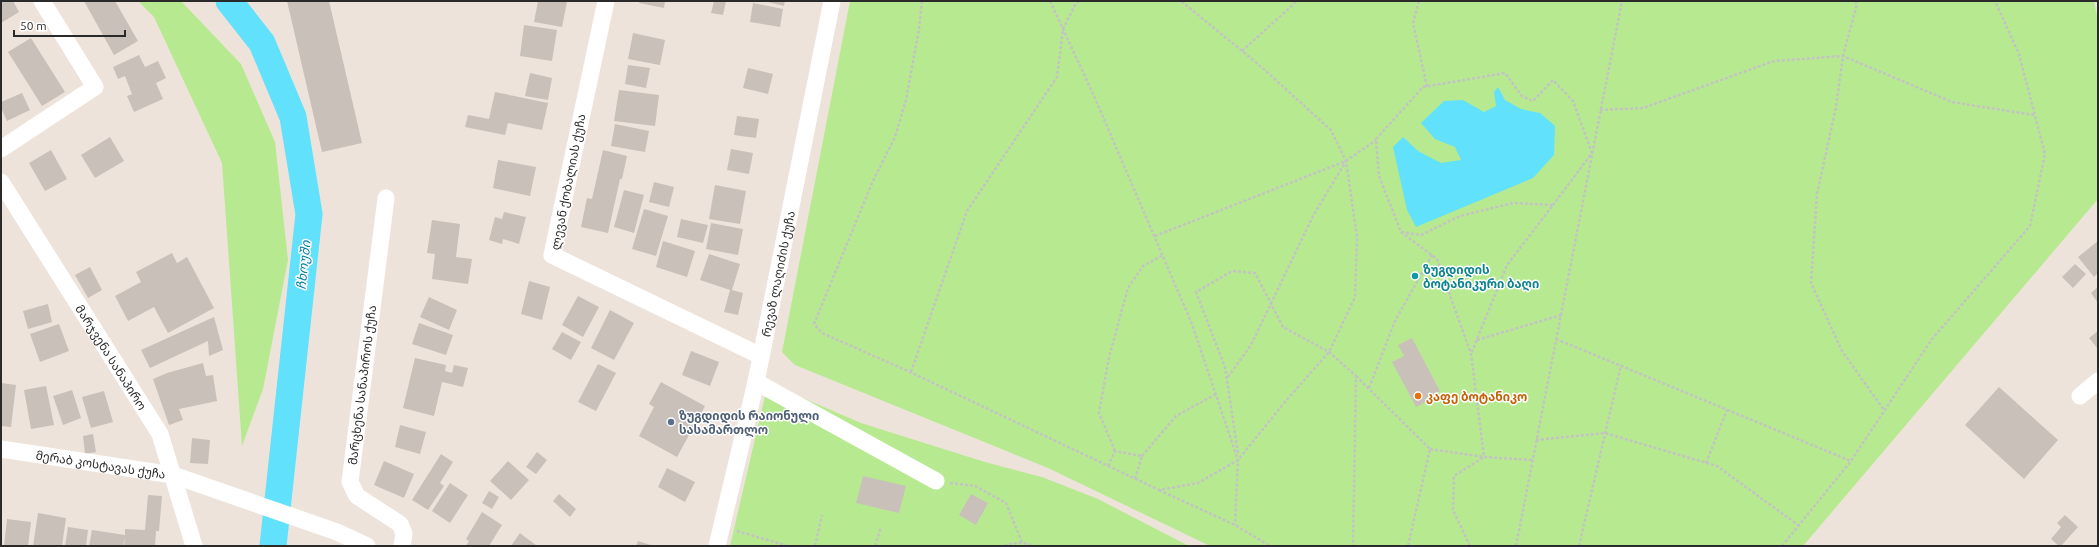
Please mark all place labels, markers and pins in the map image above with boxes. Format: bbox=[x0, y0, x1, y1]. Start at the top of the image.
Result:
place label: ზუგდიდის ბოტანიკური ბაღი bbox=[1423, 263, 1539, 291]
marker: ზუგდიდის ბოტანიკური ბაღი bbox=[1410, 271, 1420, 281]
place label: კაფე ბოტანიკო bbox=[1426, 390, 1527, 404]
marker: კაფე ბოტანიკო bbox=[1413, 391, 1423, 401]
place label: ზუგდიდის რაიონული სასამართლო bbox=[679, 409, 819, 438]
marker: ზუგდიდის რაიონული სასამართლო bbox=[666, 417, 676, 427]

